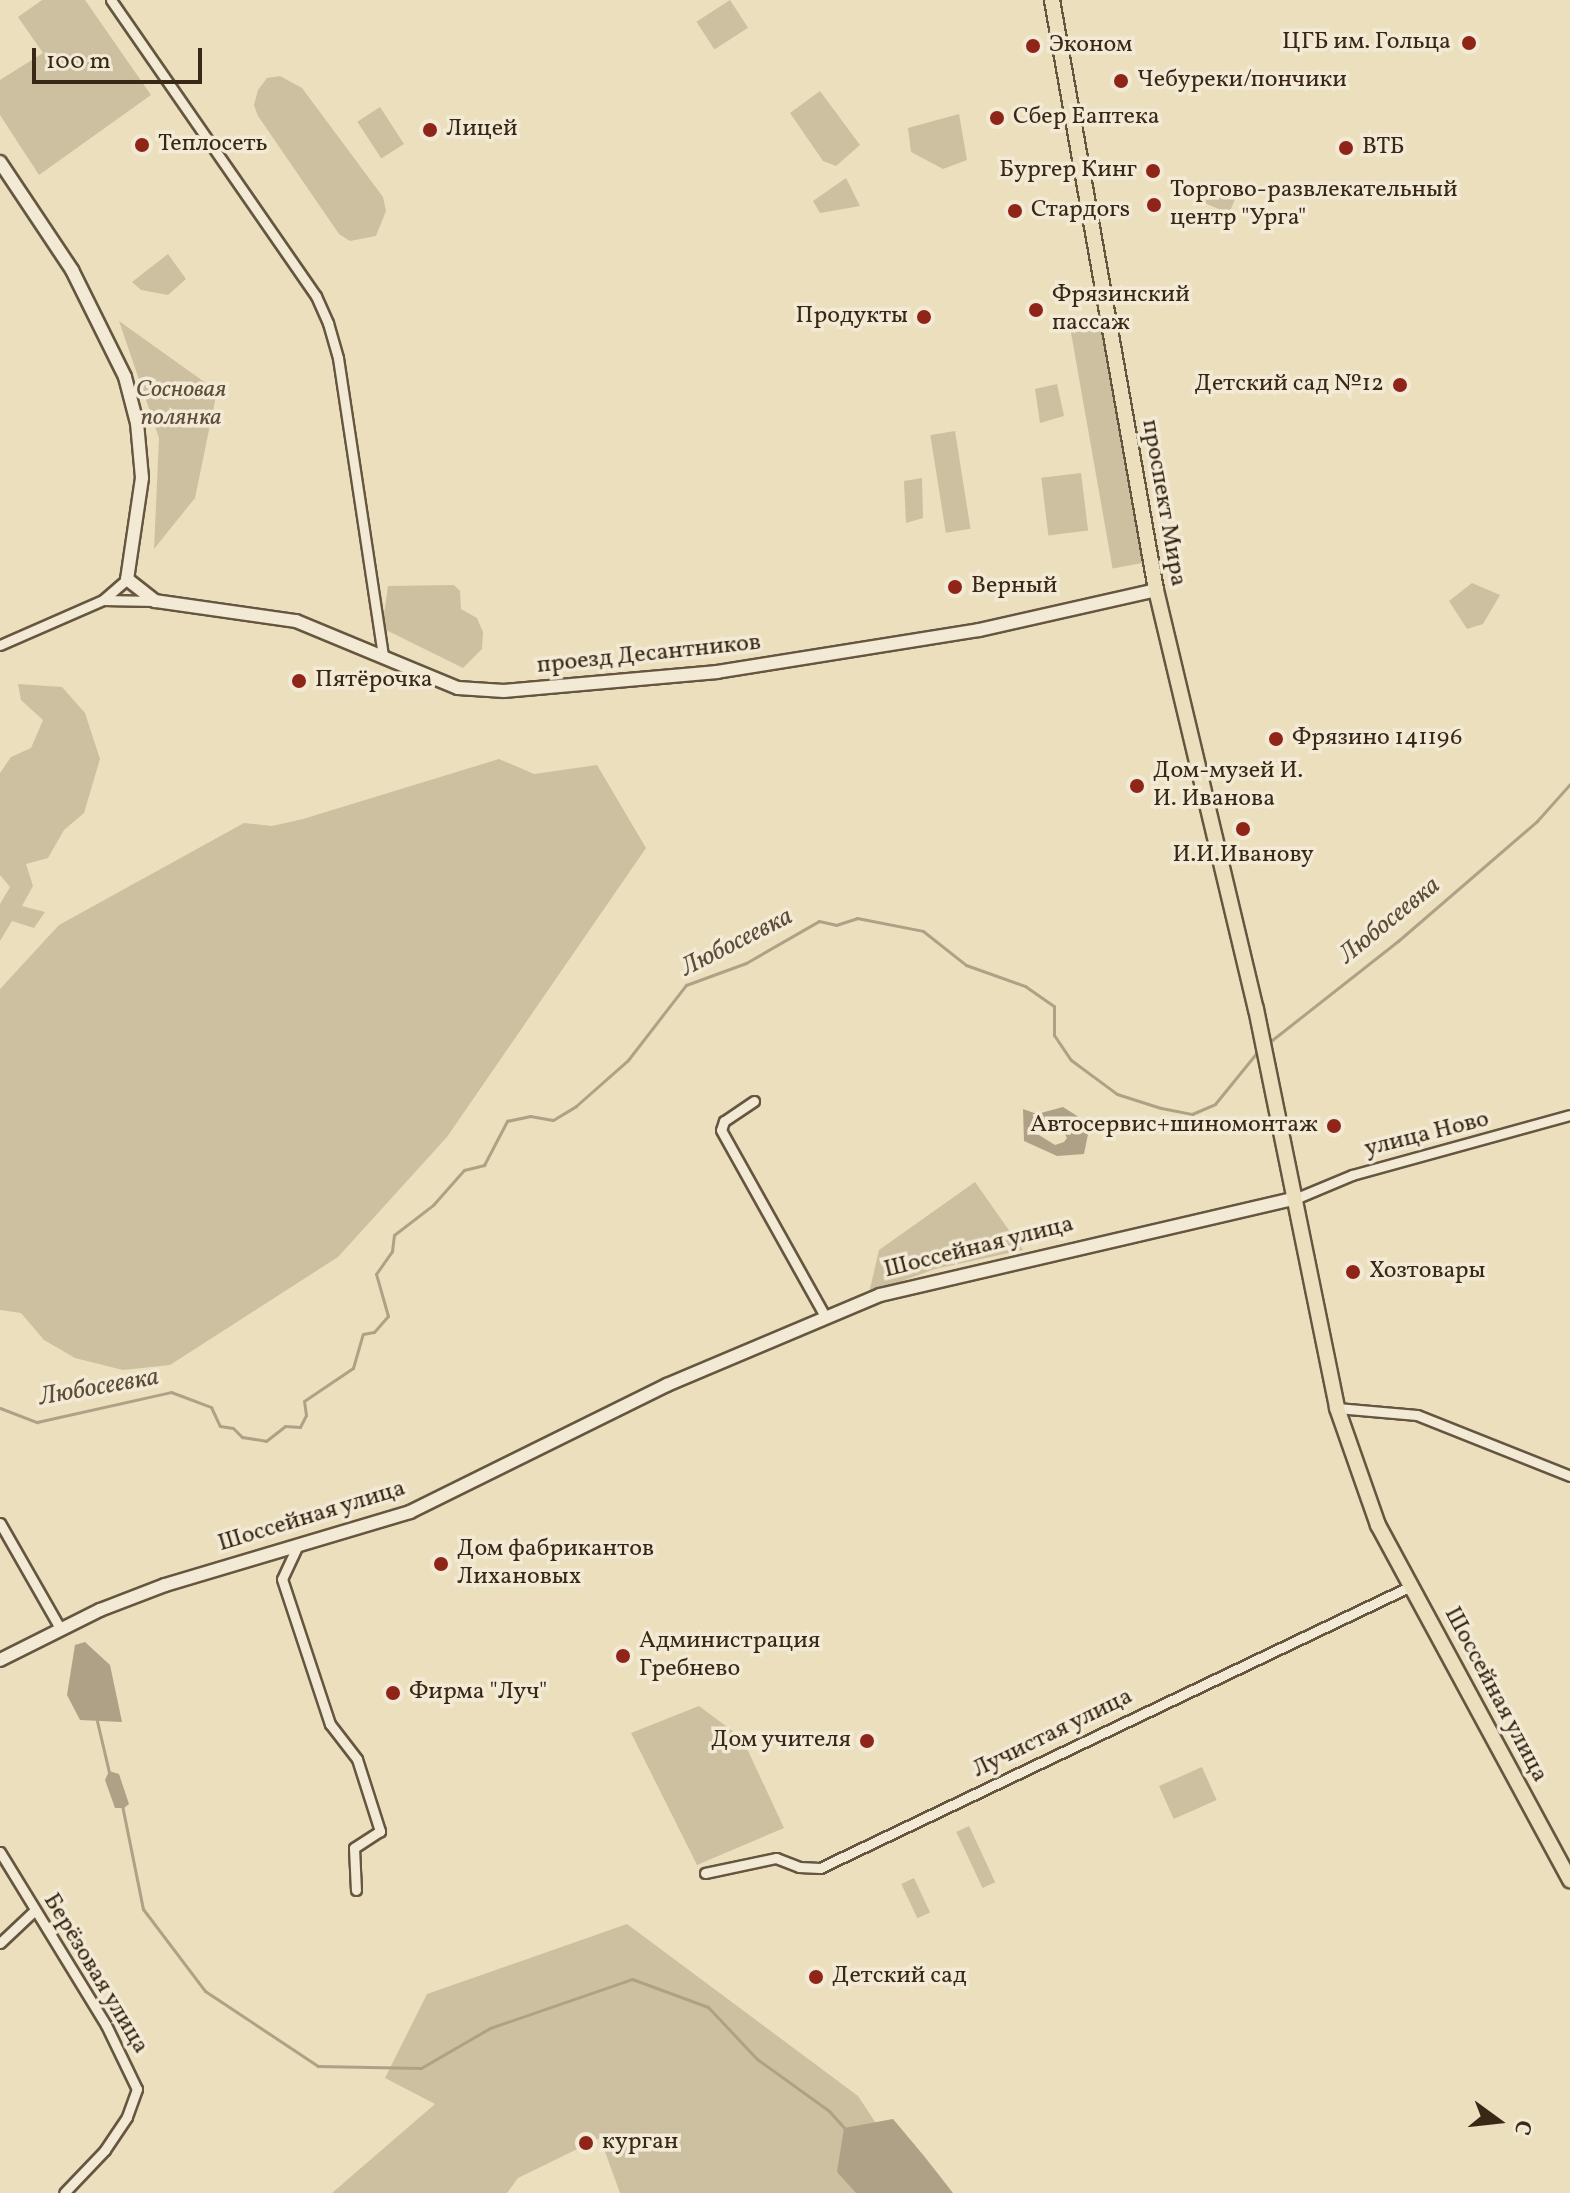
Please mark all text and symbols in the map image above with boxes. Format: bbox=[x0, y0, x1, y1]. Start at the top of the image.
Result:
place label: ЦГБ им. Гольца bbox=[1282, 29, 1451, 57]
scale bar bbox=[36, 32, 206, 82]
place label: Эконом bbox=[1049, 32, 1132, 60]
marker: ЦГБ им. Гольца bbox=[1458, 32, 1480, 54]
marker: Эконом bbox=[1024, 37, 1042, 55]
text: 100 m bbox=[46, 45, 111, 79]
place label: Чебуреки/пончики bbox=[1137, 67, 1347, 95]
marker: Чебуреки/пончики bbox=[1112, 72, 1130, 90]
place label: Сбер Еаптека bbox=[1013, 104, 1160, 132]
marker: Сбер Еаптека bbox=[988, 109, 1006, 127]
place label: Лицей bbox=[446, 116, 518, 144]
marker: Лицей bbox=[421, 121, 439, 139]
place label: Теплосеть bbox=[158, 131, 268, 159]
place label: ВТБ bbox=[1362, 134, 1405, 162]
marker: Теплосеть bbox=[133, 136, 151, 154]
marker: ВТБ bbox=[1337, 139, 1355, 157]
place label: Бургер Кинг bbox=[999, 157, 1137, 185]
marker: Бургер Кинг bbox=[1144, 162, 1162, 180]
place label: Торгово-развлекательный центр "Урга" bbox=[1170, 177, 1458, 233]
marker: Торгово-развлекательный центр "Урга" bbox=[1145, 196, 1163, 214]
place label: Стардогs bbox=[1031, 197, 1130, 225]
marker: Стардогs bbox=[1006, 202, 1024, 220]
place label: Фрязинский пассаж bbox=[1052, 282, 1190, 338]
marker: Фрязинский пассаж bbox=[1027, 301, 1045, 319]
place label: Продукты bbox=[796, 303, 908, 331]
marker: Продукты bbox=[915, 308, 933, 326]
place label: Детский сад №12 bbox=[1194, 371, 1384, 399]
marker: Детский сад №12 bbox=[1391, 376, 1409, 394]
park label: Сосновая полянка bbox=[136, 377, 226, 433]
street label: проспект Мира bbox=[1134, 417, 1192, 589]
place label: Верный bbox=[971, 573, 1057, 601]
marker: Верный bbox=[946, 578, 964, 596]
street label: проезд Десантников bbox=[536, 629, 762, 681]
place label: Пятёрочка bbox=[315, 667, 433, 695]
marker: Пятёрочка bbox=[290, 672, 308, 690]
place label: Фрязино 141196 bbox=[1292, 725, 1462, 753]
marker: Фрязино 141196 bbox=[1267, 730, 1285, 748]
place label: Дом-музей И. И. Иванова bbox=[1153, 758, 1303, 814]
marker: Дом-музей И. И. Иванова bbox=[1128, 777, 1146, 795]
marker: И.И.Иванову bbox=[1234, 820, 1252, 838]
place label: И.И.Иванову bbox=[1172, 842, 1314, 870]
water label: Любосеевка bbox=[1333, 871, 1447, 971]
water label: Любосеевка bbox=[676, 902, 798, 984]
street label: улица Ново bbox=[1362, 1106, 1492, 1164]
place label: Автосервис+шиномонтаж bbox=[1030, 1112, 1318, 1140]
marker: Автосервис+шиномонтаж bbox=[1325, 1117, 1343, 1135]
street label: Шоссейная улица bbox=[881, 1210, 1077, 1286]
place label: Хозтовары bbox=[1369, 1258, 1485, 1286]
marker: Хозтовары bbox=[1344, 1263, 1362, 1281]
water label: Любосеевка bbox=[36, 1362, 162, 1414]
street label: Шоссейная улица bbox=[214, 1475, 410, 1559]
place label: Дом фабрикантов Лихановых bbox=[457, 1536, 654, 1592]
marker: Дом фабрикантов Лихановых bbox=[432, 1555, 450, 1573]
street label: Шоссейная улица bbox=[1436, 1602, 1554, 1788]
place label: Администрация Гребнево bbox=[639, 1628, 820, 1684]
marker: Администрация Гребнево bbox=[614, 1647, 632, 1665]
place label: Фирма "Луч" bbox=[409, 1679, 547, 1707]
street label: Лучистая улица bbox=[968, 1683, 1138, 1785]
marker: Фирма "Луч" bbox=[384, 1684, 402, 1702]
place label: Дом учителя bbox=[710, 1727, 851, 1755]
marker: Дом учителя bbox=[858, 1732, 876, 1750]
street label: Берёзовая улица bbox=[36, 1888, 154, 2060]
place label: Детский сад bbox=[832, 1963, 966, 1991]
marker: Детский сад bbox=[807, 1968, 825, 1986]
north arrow bbox=[1458, 2081, 1538, 2161]
text: С bbox=[1505, 2116, 1538, 2138]
place label: курган bbox=[602, 2129, 678, 2157]
marker: курган bbox=[577, 2134, 595, 2152]

